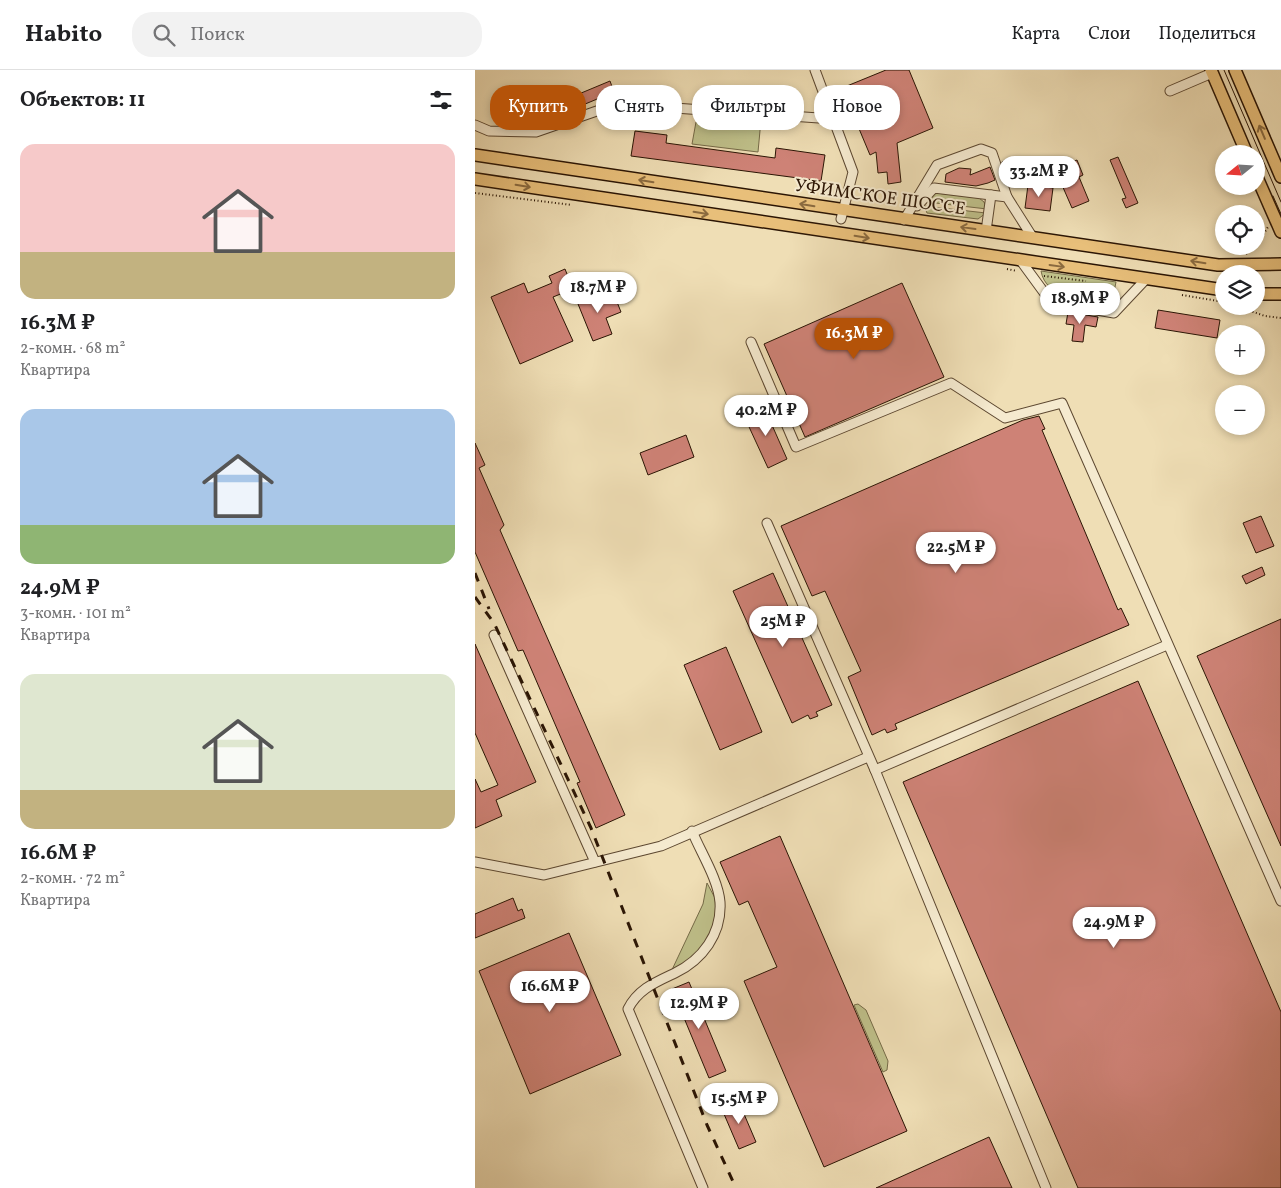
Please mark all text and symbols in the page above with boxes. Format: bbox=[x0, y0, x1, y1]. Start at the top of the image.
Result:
search box bbox=[132, 12, 482, 57]
text: Habito bbox=[25, 18, 102, 52]
icon: search bbox=[150, 21, 178, 49]
text: Поиск bbox=[190, 22, 245, 48]
text: Карта bbox=[1012, 22, 1060, 47]
text: Слои bbox=[1088, 22, 1130, 47]
text: Поделиться bbox=[1158, 22, 1256, 47]
chip: Купить bbox=[490, 85, 586, 130]
chip: Снять bbox=[596, 85, 682, 130]
chip: Фильтры bbox=[692, 85, 804, 130]
chip: Новое bbox=[814, 85, 900, 130]
text: Объектов: 11 bbox=[20, 86, 146, 115]
icon: filters bbox=[427, 86, 455, 114]
one-way arrow bbox=[1256, 125, 1266, 140]
north arrow bbox=[1215, 145, 1265, 195]
map controls bbox=[1215, 145, 1265, 435]
pin: 33.2M ₽ bbox=[993, 156, 1085, 198]
text: 33.2M ₽ bbox=[1010, 161, 1068, 183]
street label: УФИМСКОЕ ШОССЕ bbox=[793, 174, 967, 222]
icon: home bbox=[193, 176, 283, 266]
one-way arrow bbox=[638, 176, 654, 186]
one-way arrow bbox=[515, 182, 531, 192]
one-way arrow bbox=[799, 200, 815, 210]
button: locate bbox=[1215, 205, 1265, 255]
one-way arrow bbox=[693, 208, 709, 218]
one-way arrow bbox=[960, 223, 976, 233]
one-way arrow bbox=[854, 233, 870, 243]
one-way arrow bbox=[1190, 257, 1206, 267]
one-way arrow bbox=[1049, 261, 1065, 271]
button: layers bbox=[1215, 265, 1265, 315]
pin: 18.7M ₽ bbox=[552, 272, 644, 314]
text: 18.7M ₽ bbox=[570, 277, 626, 299]
pin: 18.9M ₽ bbox=[1034, 282, 1126, 325]
text: 18.9M ₽ bbox=[1051, 288, 1109, 310]
text: 16.3M ₽ bbox=[20, 309, 95, 338]
pin: 16.3M ₽ bbox=[808, 318, 900, 360]
text: 16.3M ₽ bbox=[825, 323, 883, 345]
button: + bbox=[1215, 325, 1265, 375]
text: 2-комн. · 68 m² bbox=[20, 338, 125, 360]
text: Квартира bbox=[20, 360, 90, 382]
button: − bbox=[1215, 385, 1265, 435]
pin: 40.2M ₽ bbox=[720, 394, 812, 437]
text: 40.2M ₽ bbox=[735, 400, 797, 422]
icon: home bbox=[193, 441, 283, 531]
pin: 22.5M ₽ bbox=[910, 532, 1002, 574]
text: 22.5M ₽ bbox=[927, 537, 985, 559]
text: 24.9M ₽ bbox=[20, 574, 100, 603]
text: 3-комн. · 101 m² bbox=[20, 603, 131, 625]
pin: 25M ₽ bbox=[748, 606, 818, 648]
text: 25M ₽ bbox=[760, 611, 806, 633]
text: Квартира bbox=[20, 625, 90, 647]
icon: home bbox=[193, 706, 283, 796]
text: 16.6M ₽ bbox=[20, 839, 96, 868]
text: 2-комн. · 72 m² bbox=[20, 868, 125, 890]
text: Квартира bbox=[20, 890, 90, 912]
pin: 24.9M ₽ bbox=[1068, 906, 1160, 949]
text: 24.9M ₽ bbox=[1084, 912, 1144, 934]
pin: 16.6M ₽ bbox=[504, 970, 596, 1013]
text: 16.6M ₽ bbox=[521, 976, 579, 998]
pin: 12.9M ₽ bbox=[653, 988, 745, 1030]
text: 12.9M ₽ bbox=[670, 993, 728, 1015]
pin: 15.5M ₽ bbox=[693, 1082, 785, 1125]
text: 15.5M ₽ bbox=[711, 1088, 767, 1110]

